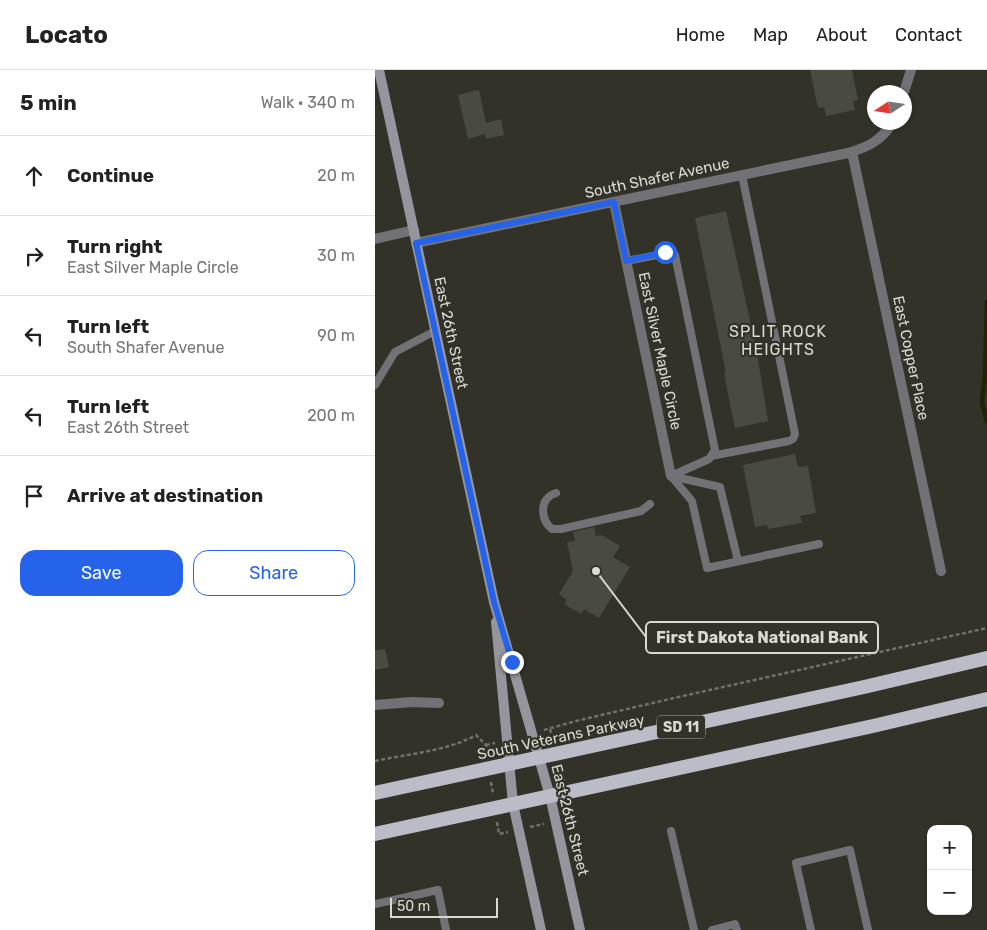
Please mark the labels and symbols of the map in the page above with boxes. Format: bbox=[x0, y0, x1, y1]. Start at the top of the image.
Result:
north arrow bbox=[867, 85, 912, 130]
street label: South Shafer Avenue bbox=[583, 154, 731, 202]
route start bbox=[654, 241, 677, 264]
street label: East Silver Maple Circle bbox=[634, 270, 686, 432]
street label: East 26th Street bbox=[430, 275, 472, 391]
street label: East Copper Place bbox=[889, 294, 933, 422]
district label: SPLIT ROCK HEIGHTS bbox=[729, 322, 827, 359]
callout: First Dakota National Bank bbox=[646, 622, 878, 653]
text: First Dakota National Bank bbox=[656, 628, 869, 647]
route end bbox=[501, 651, 524, 674]
street label: South Veterans Parkway bbox=[476, 710, 646, 764]
road number: SD 11 bbox=[657, 716, 705, 739]
street label: East 26th Street bbox=[547, 762, 593, 878]
scale bar bbox=[390, 895, 497, 918]

